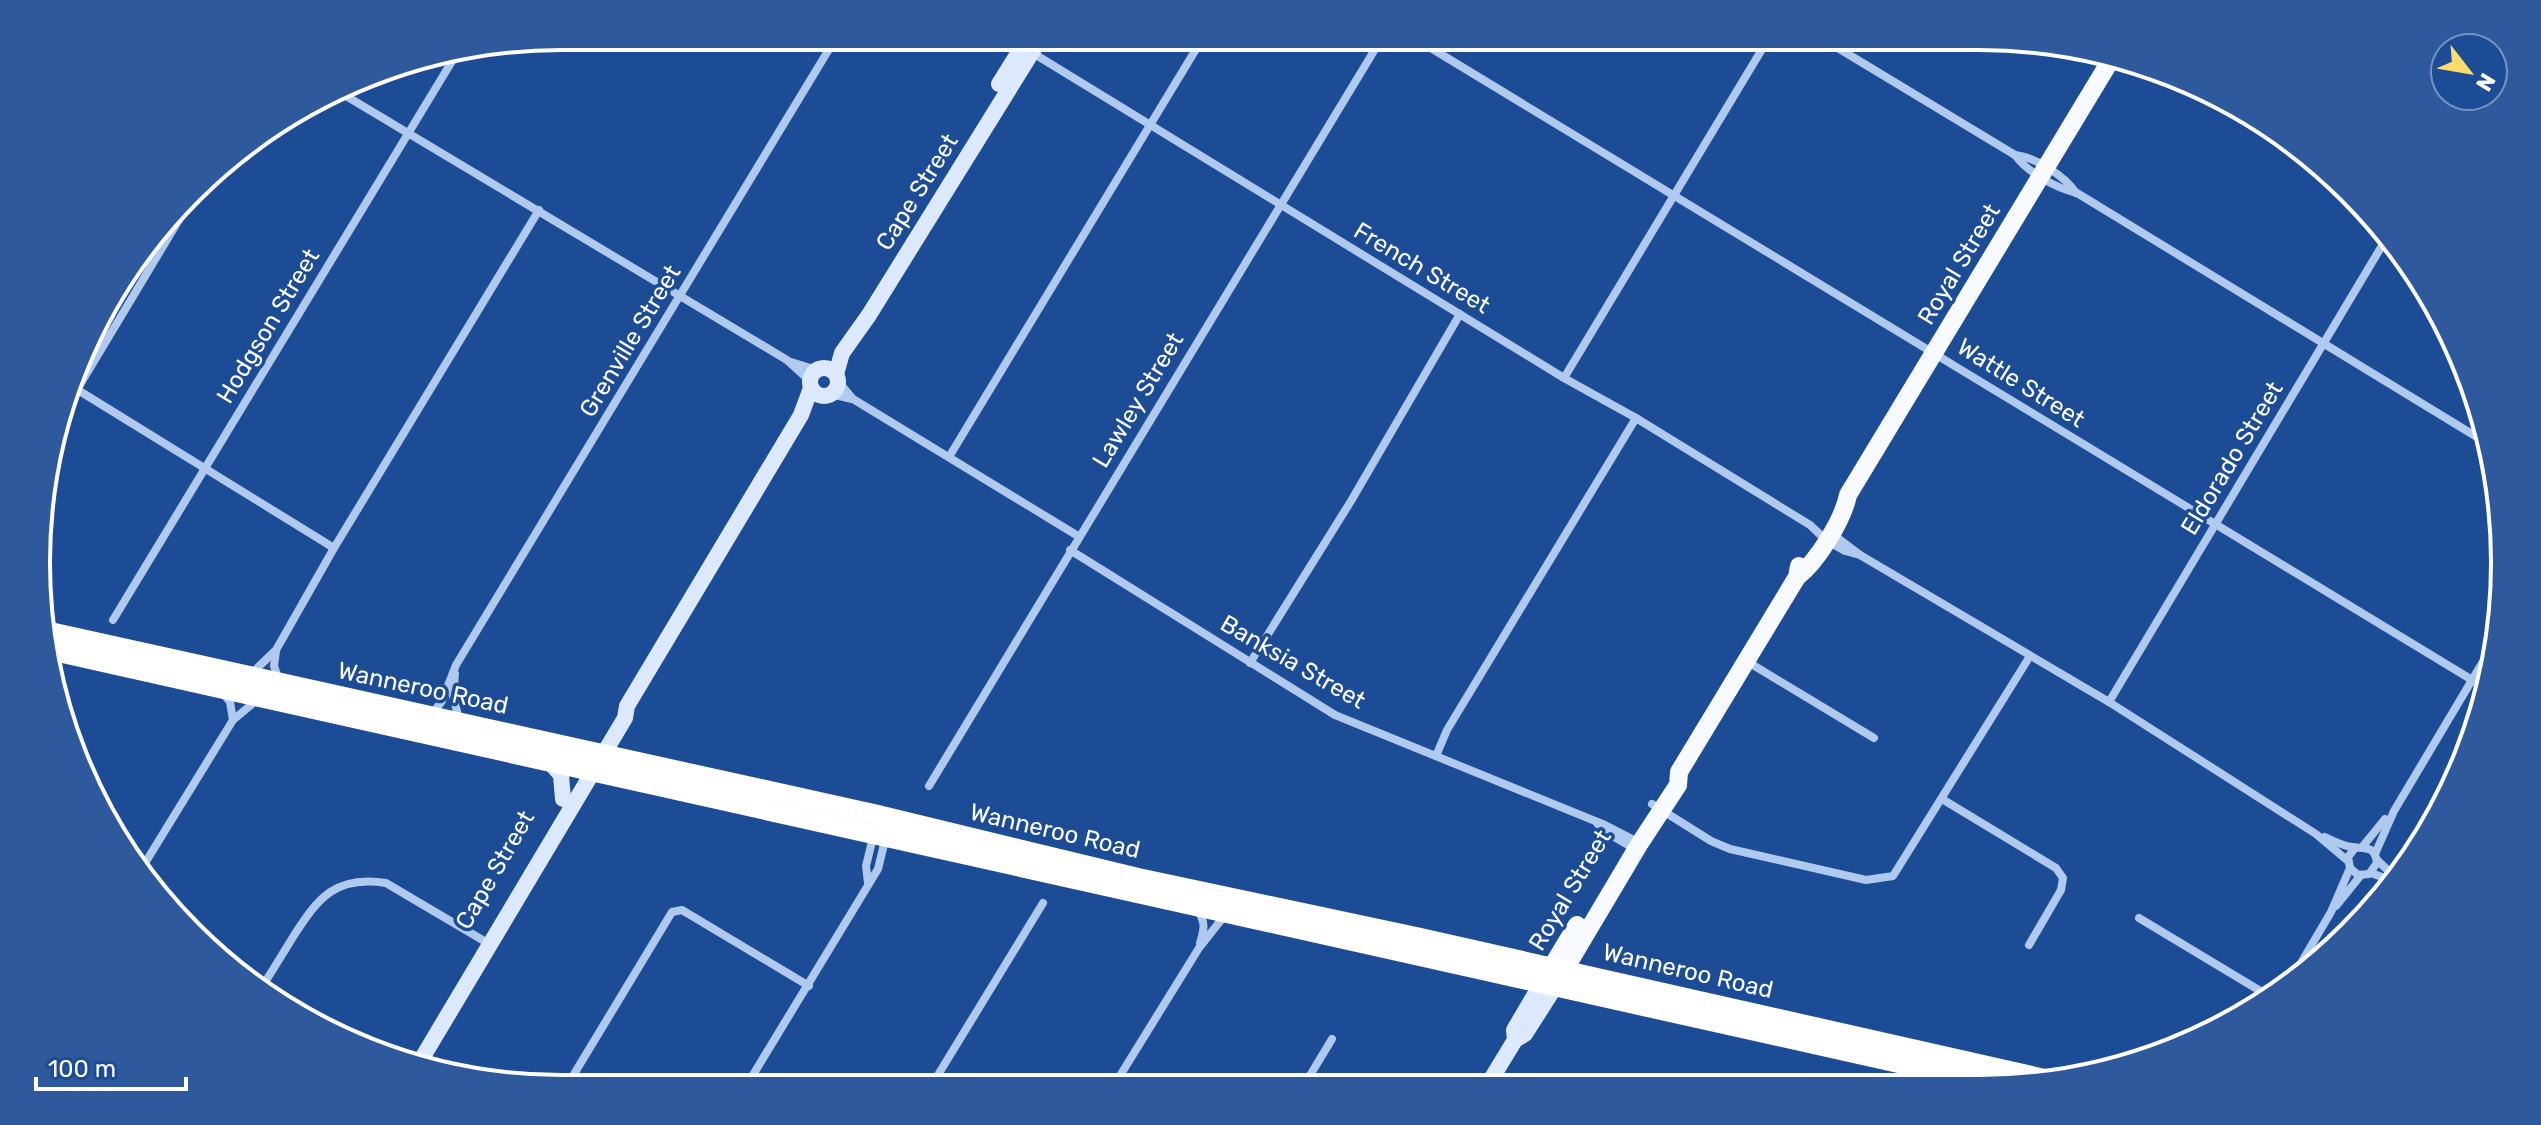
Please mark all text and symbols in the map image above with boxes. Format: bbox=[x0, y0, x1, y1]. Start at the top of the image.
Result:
north arrow bbox=[2429, 32, 2509, 112]
text: N bbox=[2470, 68, 2501, 96]
street label: Cape Street bbox=[870, 129, 964, 255]
street label: Royal Street bbox=[1912, 199, 2006, 329]
street label: French Street bbox=[1349, 216, 1495, 320]
street label: Hodgson Street bbox=[211, 244, 325, 408]
street label: Grenville Street bbox=[574, 260, 686, 422]
street label: Lawley Street bbox=[1087, 327, 1189, 473]
street label: Wattle Street bbox=[1952, 333, 2090, 433]
street label: Eldorado Street bbox=[2175, 376, 2289, 540]
street label: Banksia Street bbox=[1216, 609, 1370, 715]
street label: Wanneroo Road bbox=[335, 656, 511, 720]
street label: Wanneroo Road bbox=[967, 798, 1143, 864]
street label: Cape Street bbox=[450, 806, 540, 934]
street label: Royal Street bbox=[1523, 825, 1617, 955]
street label: Wanneroo Road bbox=[1600, 938, 1776, 1004]
scale bar bbox=[36, 1041, 186, 1091]
text: 100 m bbox=[48, 1055, 116, 1083]

